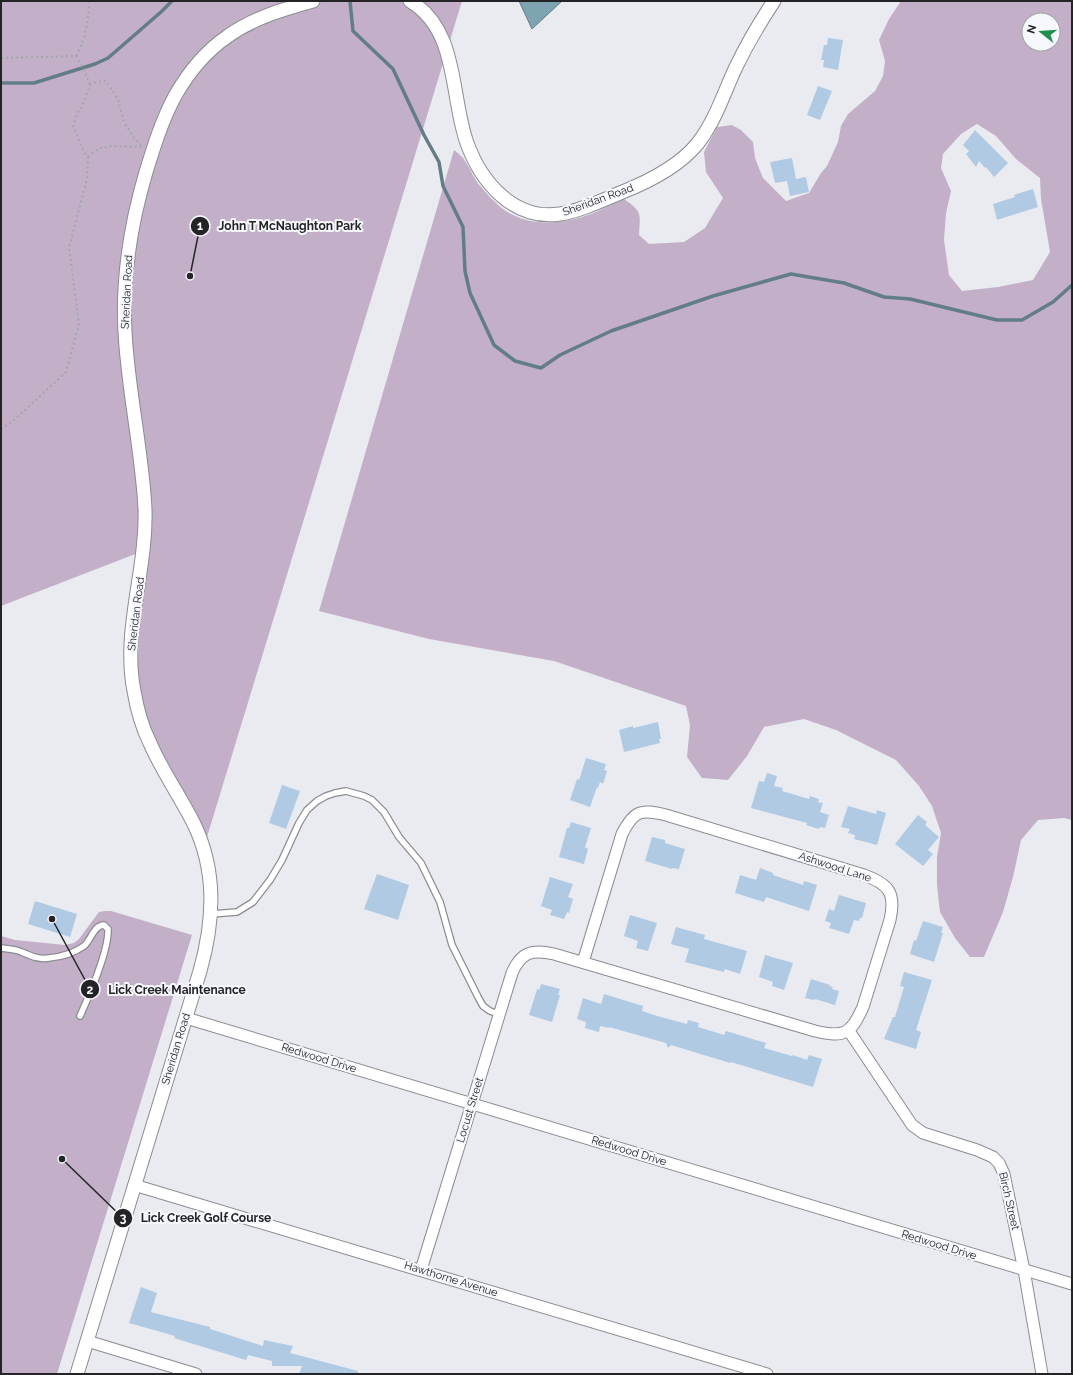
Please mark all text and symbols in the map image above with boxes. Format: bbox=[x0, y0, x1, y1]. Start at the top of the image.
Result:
north arrow bbox=[1021, 12, 1061, 52]
text: N bbox=[1024, 23, 1039, 35]
street label: Sheridan Road bbox=[561, 181, 635, 219]
callout: John T McNaughton Park bbox=[190, 214, 370, 238]
text: 1 bbox=[197, 219, 203, 233]
text: John T McNaughton Park bbox=[219, 219, 362, 233]
street label: Sheridan Road bbox=[119, 254, 135, 329]
street label: Sheridan Road bbox=[125, 576, 147, 652]
street label: Ashwood Lane bbox=[797, 849, 874, 885]
callout: Lick Creek Maintenance bbox=[80, 977, 253, 1001]
text: 2 bbox=[87, 983, 94, 997]
text: Lick Creek Maintenance bbox=[108, 983, 246, 997]
street label: Sheridan Road bbox=[159, 1011, 193, 1086]
street label: Redwood Drive bbox=[280, 1040, 359, 1076]
street label: Locust Street bbox=[454, 1075, 486, 1144]
street label: Redwood Drive bbox=[590, 1133, 669, 1169]
street label: Birch Street bbox=[996, 1171, 1022, 1232]
callout: Lick Creek Golf Course bbox=[113, 1206, 279, 1230]
text: 3 bbox=[120, 1211, 127, 1225]
text: Lick Creek Golf Course bbox=[141, 1211, 271, 1225]
street label: Redwood Drive bbox=[900, 1227, 979, 1263]
street label: Hawthorne Avenue bbox=[403, 1259, 500, 1300]

